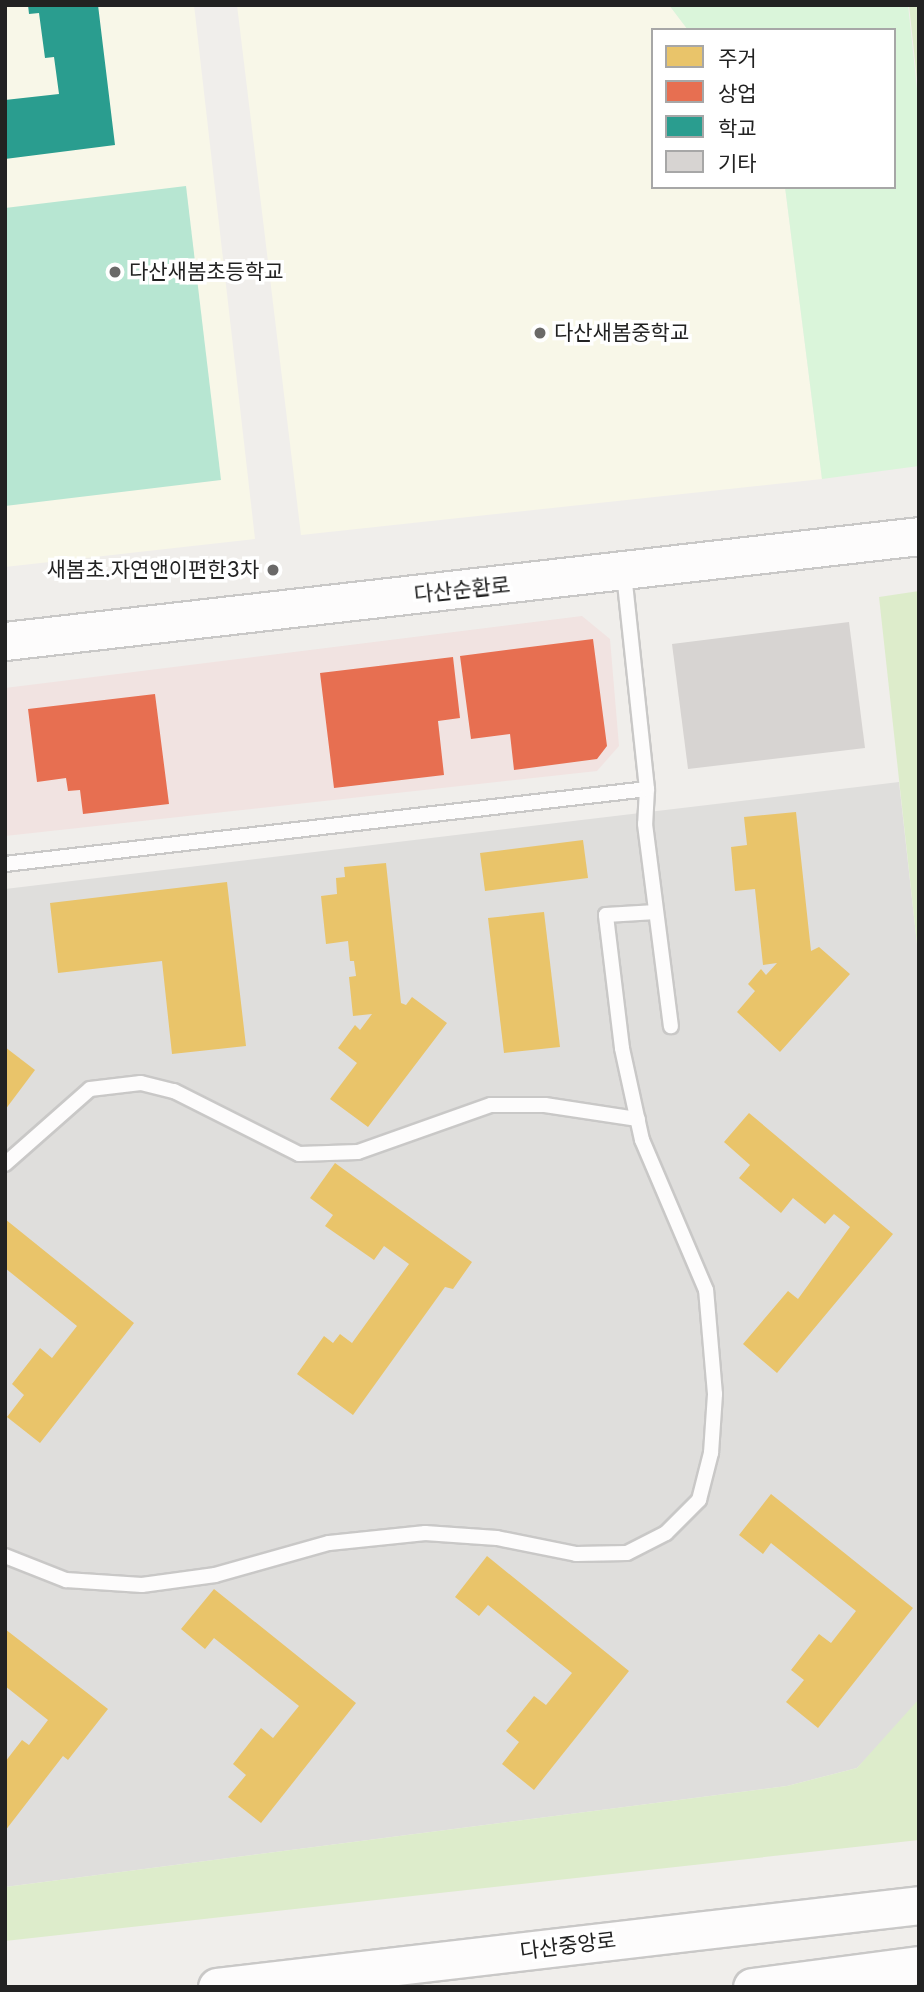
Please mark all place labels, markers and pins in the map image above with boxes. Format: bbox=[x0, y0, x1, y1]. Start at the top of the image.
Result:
place label: 다산새봄초등학교 bbox=[129, 259, 284, 285]
marker: 다산새봄초등학교 bbox=[107, 264, 123, 280]
place label: 다산새봄중학교 bbox=[554, 320, 689, 346]
marker: 다산새봄중학교 bbox=[532, 325, 548, 341]
place label: 새봄초.자연앤이편한3차 bbox=[47, 557, 259, 583]
marker: 새봄초.자연앤이편한3차 bbox=[265, 562, 281, 578]

